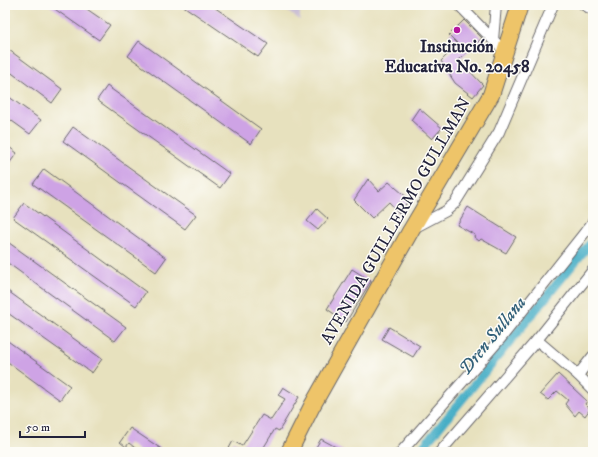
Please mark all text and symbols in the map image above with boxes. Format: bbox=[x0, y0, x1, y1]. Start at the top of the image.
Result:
marker: Institución Educativa No. 20458 bbox=[452, 25, 462, 35]
place label: Institución Educativa No. 20458 bbox=[384, 36, 530, 78]
street label: AVENIDA GUILLERMO GULLMAN bbox=[316, 93, 476, 349]
water label: Dren Sullana bbox=[455, 292, 531, 380]
scale bar bbox=[20, 413, 85, 439]
text: 50 m bbox=[26, 420, 50, 435]

